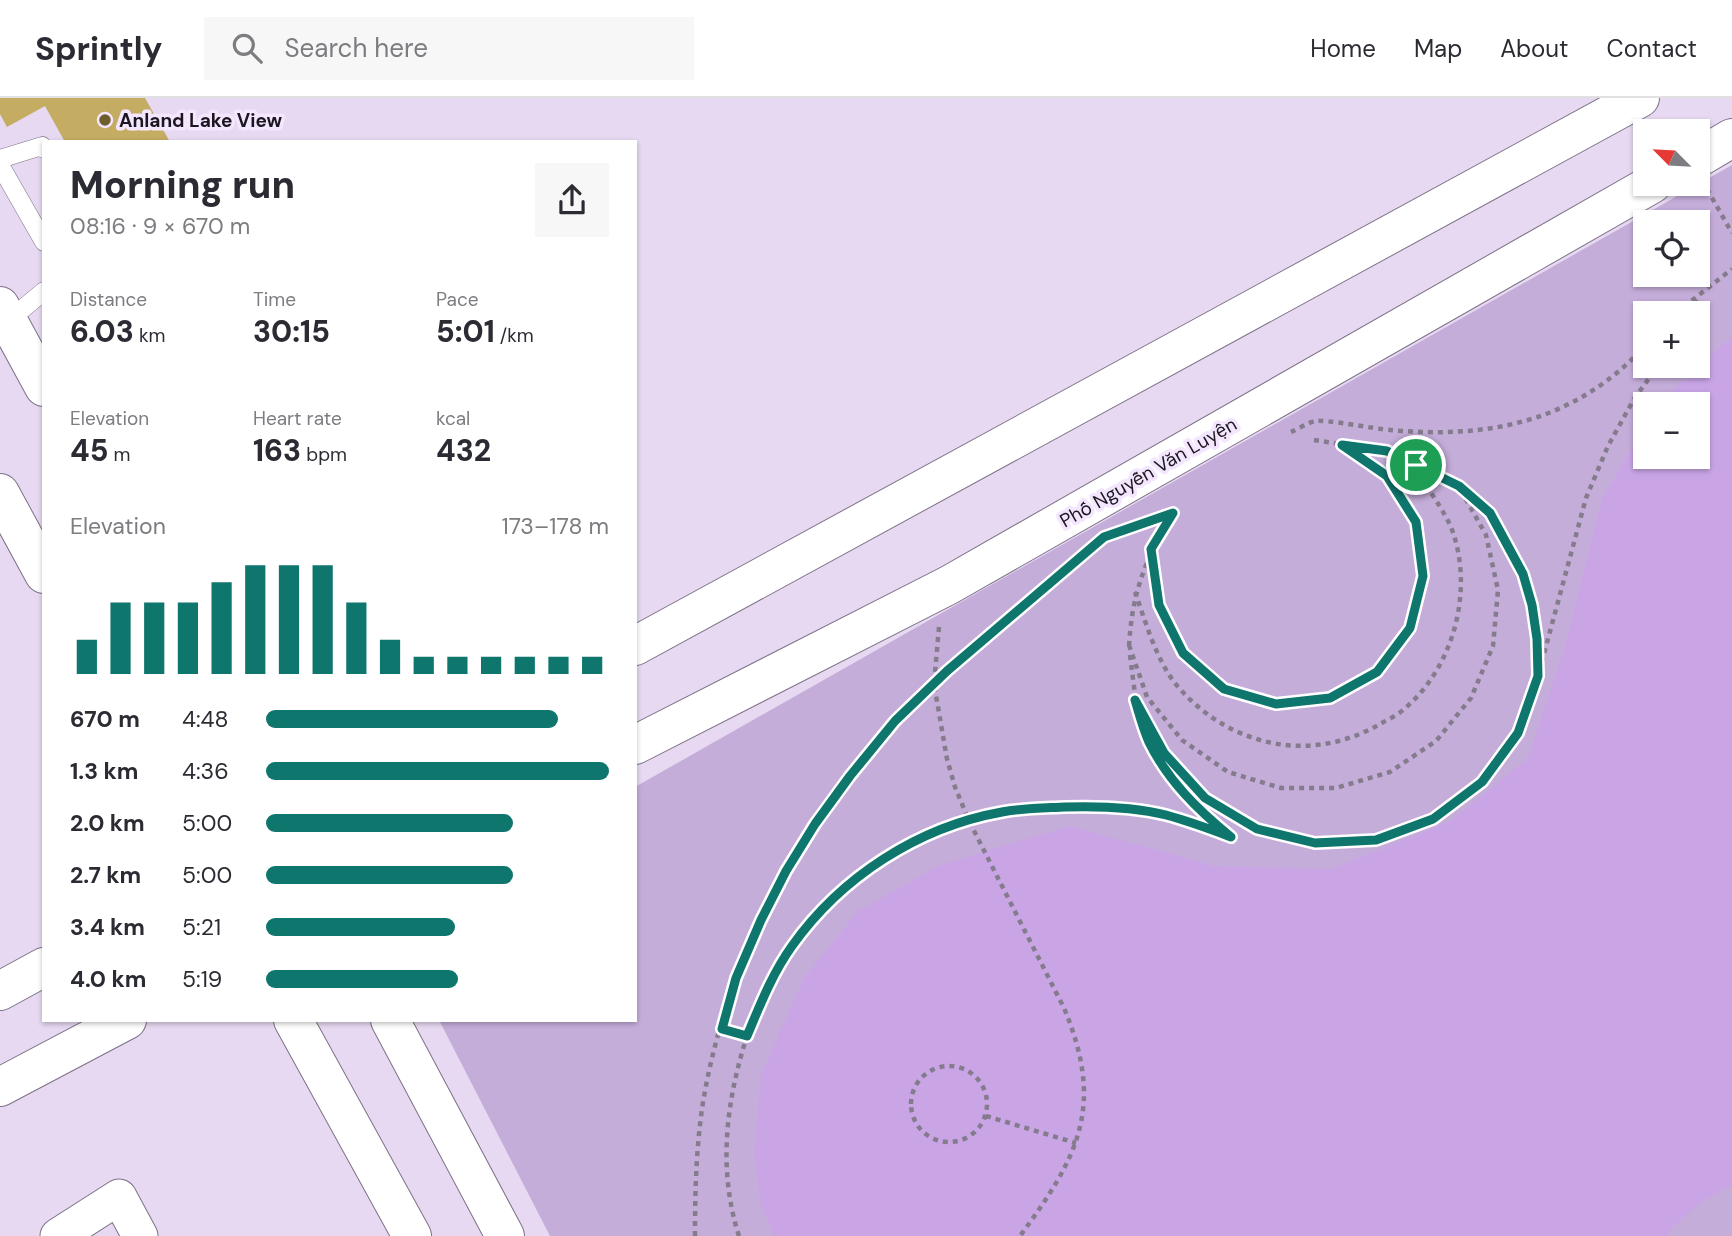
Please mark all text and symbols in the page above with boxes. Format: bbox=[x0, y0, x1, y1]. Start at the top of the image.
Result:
search box bbox=[204, 17, 694, 80]
text: Sprintly bbox=[35, 27, 162, 70]
icon: search bbox=[228, 29, 266, 67]
text: Search here bbox=[284, 31, 428, 65]
text: Home bbox=[1310, 33, 1376, 64]
text: Map bbox=[1414, 33, 1462, 64]
text: About bbox=[1500, 33, 1569, 64]
text: Contact bbox=[1607, 33, 1697, 64]
place label: Anland Lake View bbox=[119, 108, 283, 133]
marker: Anland Lake View bbox=[97, 112, 113, 128]
north arrow bbox=[1633, 119, 1710, 196]
map controls bbox=[1633, 119, 1710, 469]
text: Morning run bbox=[70, 160, 295, 210]
button: share bbox=[535, 163, 609, 237]
button: locate bbox=[1633, 210, 1710, 287]
text: 08:16 · 9 × 670 m bbox=[70, 211, 250, 241]
text: Distance bbox=[70, 287, 147, 312]
text: Time bbox=[253, 287, 296, 312]
text: Pace bbox=[436, 287, 479, 312]
button: + bbox=[1633, 301, 1710, 378]
text: 6.03 bbox=[70, 312, 134, 351]
text: 30:15 bbox=[253, 312, 330, 351]
text: 5:01 bbox=[436, 312, 495, 351]
text: km bbox=[134, 323, 165, 348]
text: /km bbox=[495, 323, 534, 348]
button: − bbox=[1633, 392, 1710, 469]
text: Elevation bbox=[70, 406, 149, 431]
text: Heart rate bbox=[253, 406, 342, 431]
text: kcal bbox=[436, 406, 470, 431]
street label: Phố Nguyễn Văn Luyện bbox=[1055, 412, 1241, 533]
text: 45 bbox=[70, 431, 108, 470]
text: 163 bbox=[253, 431, 301, 470]
text: 432 bbox=[436, 431, 491, 470]
pin bbox=[1386, 435, 1446, 495]
text: m bbox=[108, 442, 130, 467]
text: bpm bbox=[301, 442, 347, 467]
icon: arrive bbox=[1397, 446, 1435, 484]
text: Elevation bbox=[70, 511, 166, 541]
text: 173–178 m bbox=[501, 511, 609, 541]
text: 670 m bbox=[70, 704, 140, 734]
text: 4:48 bbox=[182, 704, 229, 734]
text: 1.3 km bbox=[70, 756, 138, 786]
text: 4:36 bbox=[182, 756, 229, 786]
text: 2.0 km bbox=[70, 808, 145, 838]
text: 5:00 bbox=[182, 808, 232, 838]
text: 2.7 km bbox=[70, 860, 141, 890]
text: 5:00 bbox=[182, 860, 232, 890]
text: 3.4 km bbox=[70, 912, 145, 942]
text: 5:21 bbox=[182, 912, 221, 942]
text: 4.0 km bbox=[70, 964, 146, 994]
text: 5:19 bbox=[182, 964, 222, 994]

